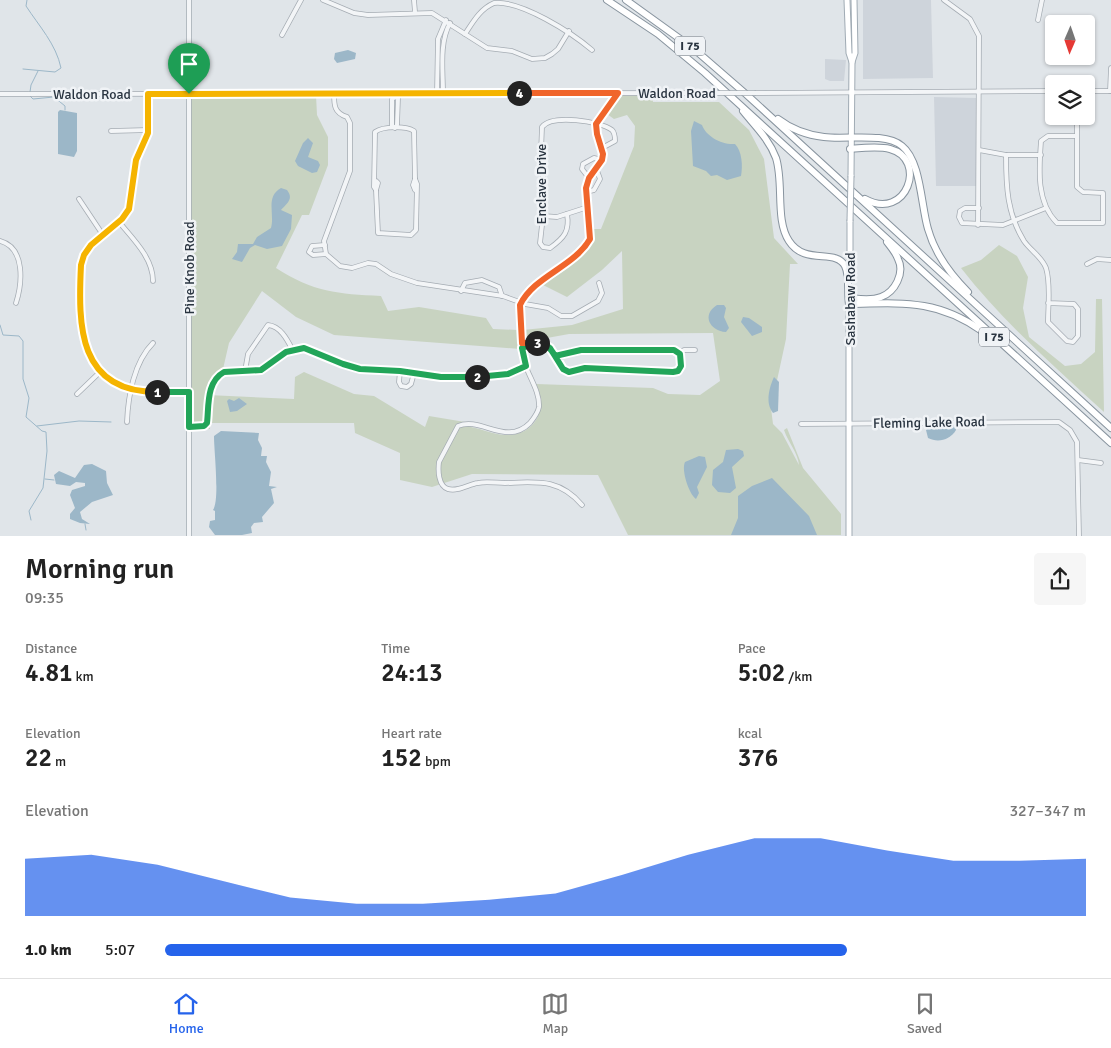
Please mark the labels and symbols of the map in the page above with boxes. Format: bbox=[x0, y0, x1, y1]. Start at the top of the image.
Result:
north arrow bbox=[1045, 15, 1095, 65]
road number: I 75 bbox=[675, 36, 705, 56]
pin bbox=[168, 43, 210, 94]
pin: 4 bbox=[506, 80, 532, 106]
street label: Waldon Road bbox=[638, 85, 716, 102]
street label: Waldon Road bbox=[53, 86, 131, 103]
street label: Enclave Drive bbox=[533, 144, 550, 224]
street label: Pine Knob Road bbox=[181, 221, 198, 315]
street label: Sashabaw Road bbox=[842, 252, 859, 346]
road number: I 75 bbox=[979, 328, 1009, 347]
pin: 3 bbox=[524, 330, 550, 356]
pin: 2 bbox=[464, 364, 490, 390]
pin: 1 bbox=[144, 380, 170, 404]
street label: Fleming Lake Road bbox=[873, 413, 985, 432]

